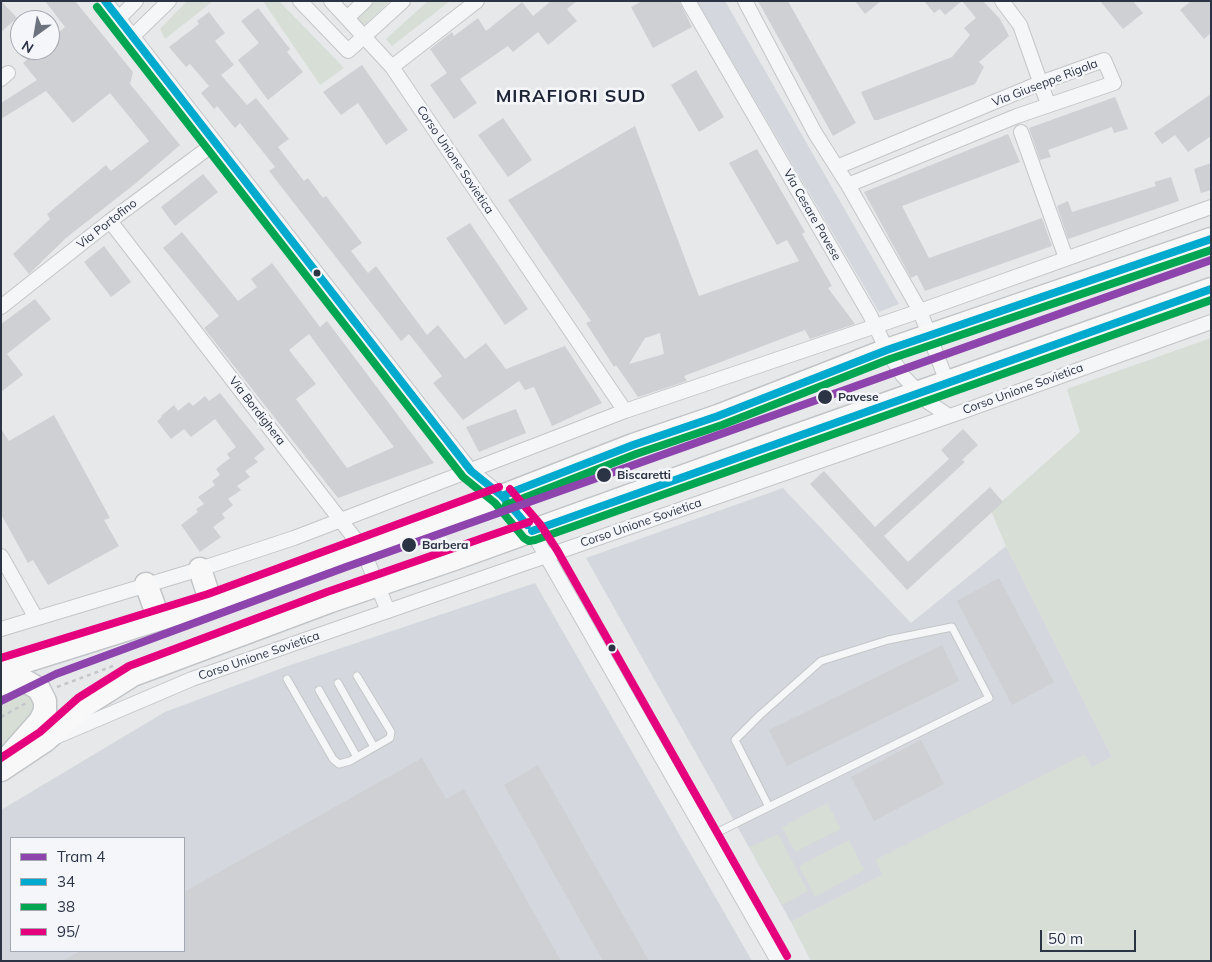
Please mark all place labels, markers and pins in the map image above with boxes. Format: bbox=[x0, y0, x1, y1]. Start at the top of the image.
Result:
unlabelled marker bbox=[312, 268, 322, 278]
marker: Pavese bbox=[816, 388, 834, 406]
place label: Pavese bbox=[838, 390, 879, 404]
marker: Biscaretti bbox=[595, 466, 613, 484]
place label: Biscaretti bbox=[617, 468, 671, 482]
marker: Barbera bbox=[400, 536, 418, 554]
place label: Barbera bbox=[422, 538, 469, 552]
unlabelled marker bbox=[607, 643, 617, 653]

